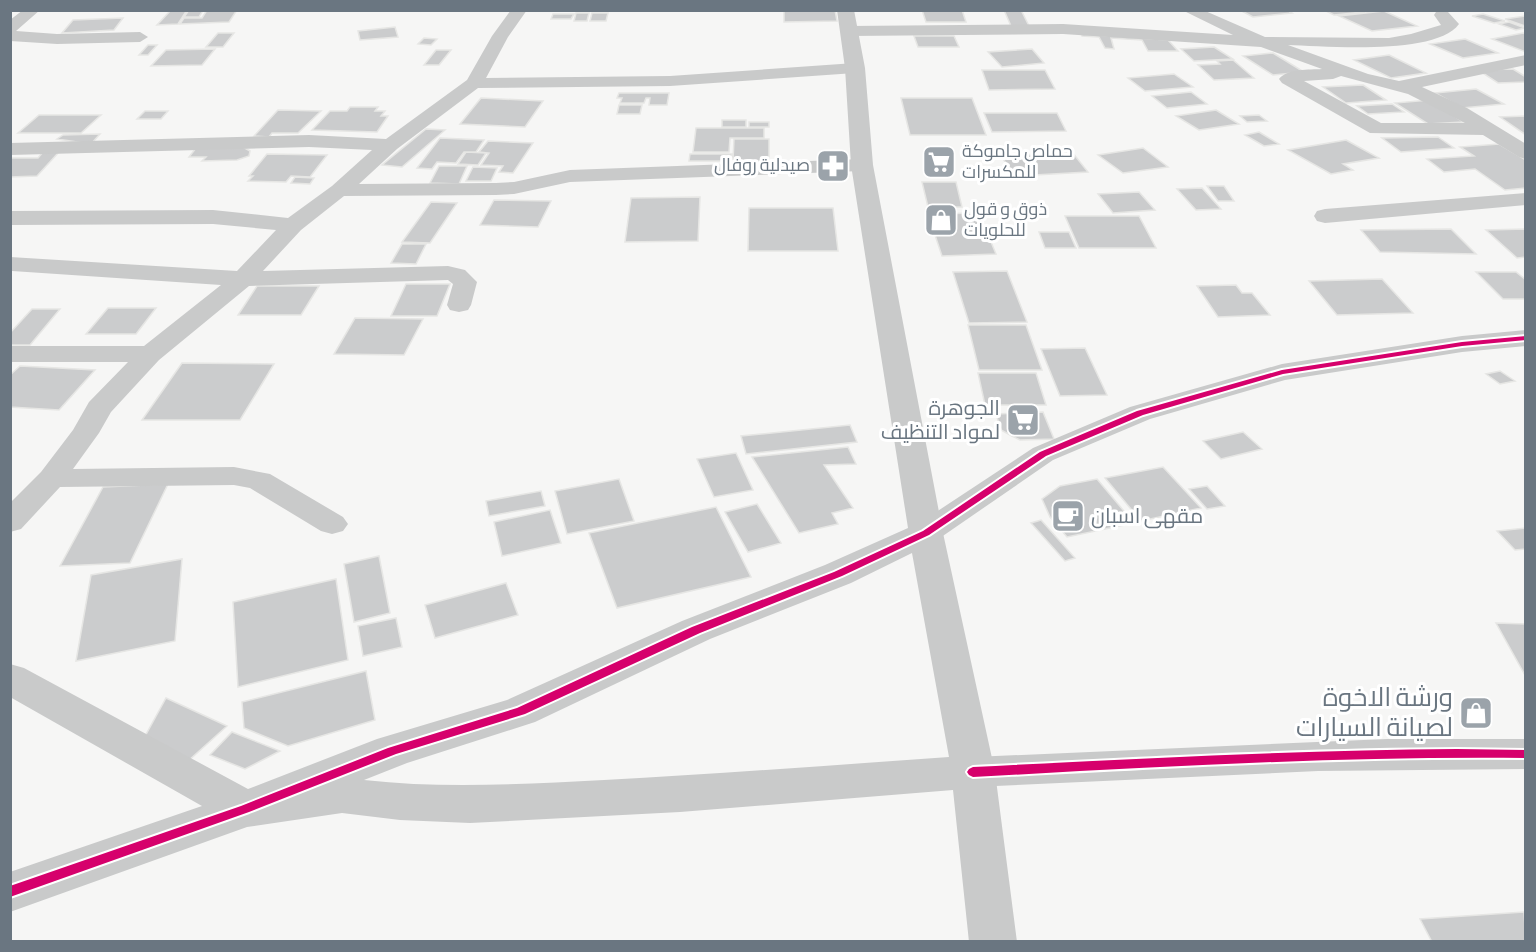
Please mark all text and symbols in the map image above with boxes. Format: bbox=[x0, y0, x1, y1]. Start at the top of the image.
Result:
place label: حماص جاموكة للمكسرات bbox=[962, 143, 1073, 183]
supermarket icon: حماص جاموكة للمكسرات bbox=[921, 144, 957, 180]
pharmacy icon: صيدلية روفال bbox=[815, 148, 851, 184]
place label: صيدلية روفال bbox=[714, 157, 810, 176]
place label: ذوق و قول للحلويات bbox=[964, 201, 1047, 241]
shop icon: ذوق و قول للحلويات bbox=[923, 202, 959, 238]
place label: الجوهرة لمواد التنظيف bbox=[881, 398, 1000, 444]
supermarket icon: الجوهرة لمواد التنظيف bbox=[1005, 402, 1041, 438]
cafe icon: مقهى اسبان bbox=[1050, 498, 1086, 534]
place label: مقهى اسبان bbox=[1091, 506, 1203, 529]
place label: ورشة الاخوة لصيانة السيارات bbox=[1296, 685, 1453, 742]
shop icon: ورشة الاخوة لصيانة السيارات bbox=[1458, 695, 1494, 731]

